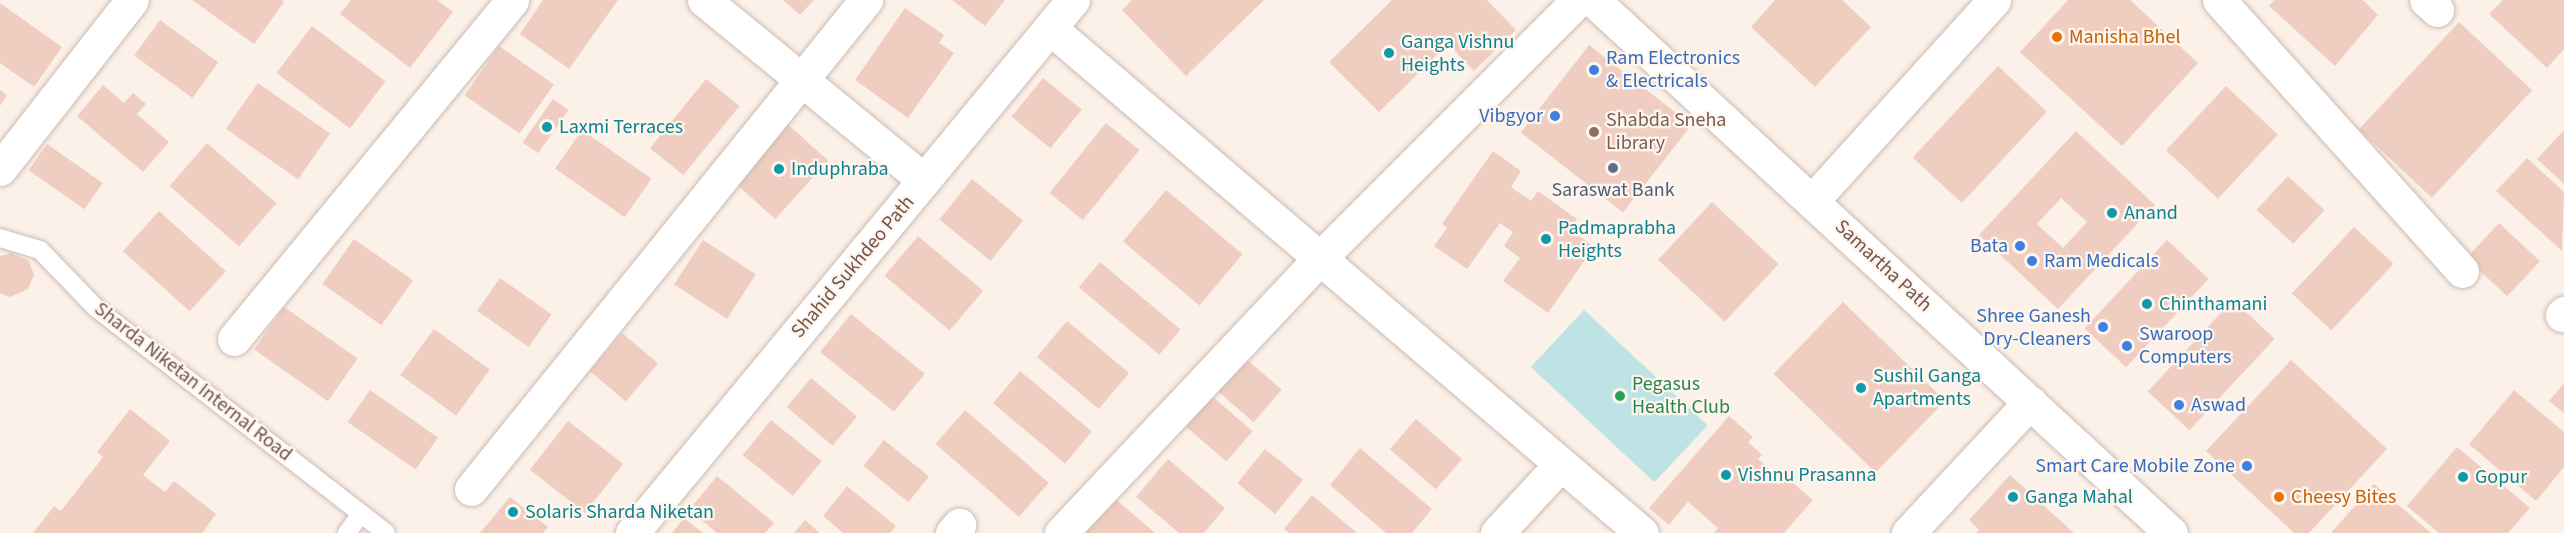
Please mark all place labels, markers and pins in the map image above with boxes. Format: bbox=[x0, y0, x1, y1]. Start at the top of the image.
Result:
place label: Manisha Bhel bbox=[2069, 25, 2180, 49]
place label: Ganga Vishnu Heights bbox=[1401, 30, 1514, 77]
marker: Manisha Bhel bbox=[2050, 30, 2064, 44]
marker: Ganga Vishnu Heights bbox=[1382, 46, 1396, 60]
place label: Ram Electronics & Electricals bbox=[1606, 46, 1740, 93]
marker: Ram Electronics & Electricals bbox=[1587, 63, 1601, 77]
place label: Vibgyor bbox=[1479, 104, 1543, 128]
place label: Shabda Sneha Library bbox=[1606, 108, 1726, 155]
marker: Vibgyor bbox=[1548, 109, 1562, 123]
place label: Laxmi Terraces bbox=[559, 115, 683, 139]
marker: Laxmi Terraces bbox=[540, 120, 554, 134]
marker: Shabda Sneha Library bbox=[1587, 125, 1601, 139]
place label: Induphraba bbox=[791, 157, 889, 181]
marker: Saraswat Bank bbox=[1606, 161, 1620, 175]
marker: Induphraba bbox=[772, 162, 786, 176]
place label: Saraswat Bank bbox=[1551, 178, 1675, 202]
place label: Anand bbox=[2124, 201, 2178, 225]
marker: Anand bbox=[2105, 206, 2119, 220]
place label: Padmaprabha Heights bbox=[1558, 216, 1676, 263]
marker: Padmaprabha Heights bbox=[1539, 232, 1553, 246]
place label: Bata bbox=[1970, 234, 2008, 258]
marker: Bata bbox=[2013, 239, 2027, 253]
place label: Ram Medicals bbox=[2044, 249, 2159, 273]
marker: Ram Medicals bbox=[2025, 254, 2039, 268]
place label: Chinthamani bbox=[2159, 292, 2267, 316]
marker: Chinthamani bbox=[2140, 297, 2154, 311]
place label: Shree Ganesh Dry-Cleaners bbox=[1976, 304, 2091, 351]
marker: Shree Ganesh Dry-Cleaners bbox=[2096, 320, 2110, 334]
place label: Swaroop Computers bbox=[2139, 322, 2231, 369]
marker: Swaroop Computers bbox=[2120, 339, 2134, 353]
place label: Sushil Ganga Apartments bbox=[1873, 365, 1981, 412]
place label: Pegasus Health Club bbox=[1632, 372, 1730, 419]
marker: Sushil Ganga Apartments bbox=[1854, 381, 1868, 395]
marker: Pegasus Health Club bbox=[1613, 389, 1627, 403]
place label: Aswad bbox=[2191, 393, 2246, 417]
marker: Aswad bbox=[2172, 398, 2186, 412]
place label: Smart Care Mobile Zone bbox=[2035, 454, 2235, 478]
marker: Smart Care Mobile Zone bbox=[2240, 459, 2254, 473]
place label: Vishnu Prasanna bbox=[1738, 463, 1877, 487]
place label: Gopur bbox=[2475, 465, 2527, 489]
marker: Vishnu Prasanna bbox=[1719, 468, 1733, 482]
marker: Gopur bbox=[2456, 470, 2470, 484]
place label: Ganga Mahal bbox=[2025, 485, 2133, 509]
place label: Cheesy Bites bbox=[2291, 485, 2396, 509]
marker: Ganga Mahal bbox=[2006, 490, 2020, 504]
marker: Cheesy Bites bbox=[2272, 490, 2286, 504]
place label: Solaris Sharda Niketan bbox=[525, 500, 714, 524]
marker: Solaris Sharda Niketan bbox=[506, 505, 520, 519]

